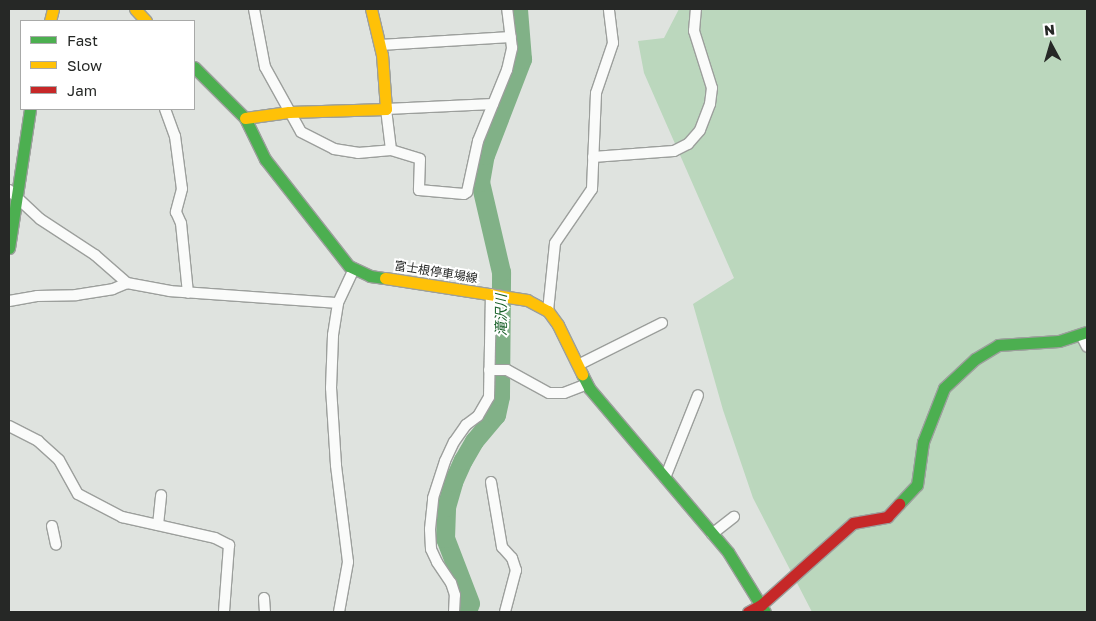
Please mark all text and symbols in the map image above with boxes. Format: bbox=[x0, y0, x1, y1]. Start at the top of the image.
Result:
legend bbox=[20, 20, 195, 110]
north arrow bbox=[1026, 20, 1076, 70]
text: N bbox=[1043, 21, 1056, 39]
text: Fast bbox=[67, 31, 98, 49]
text: Slow bbox=[67, 56, 102, 74]
text: Jam bbox=[67, 81, 97, 99]
street label: 富士根停車場線 bbox=[393, 258, 479, 286]
water label: 滝沢川 bbox=[493, 294, 509, 336]

